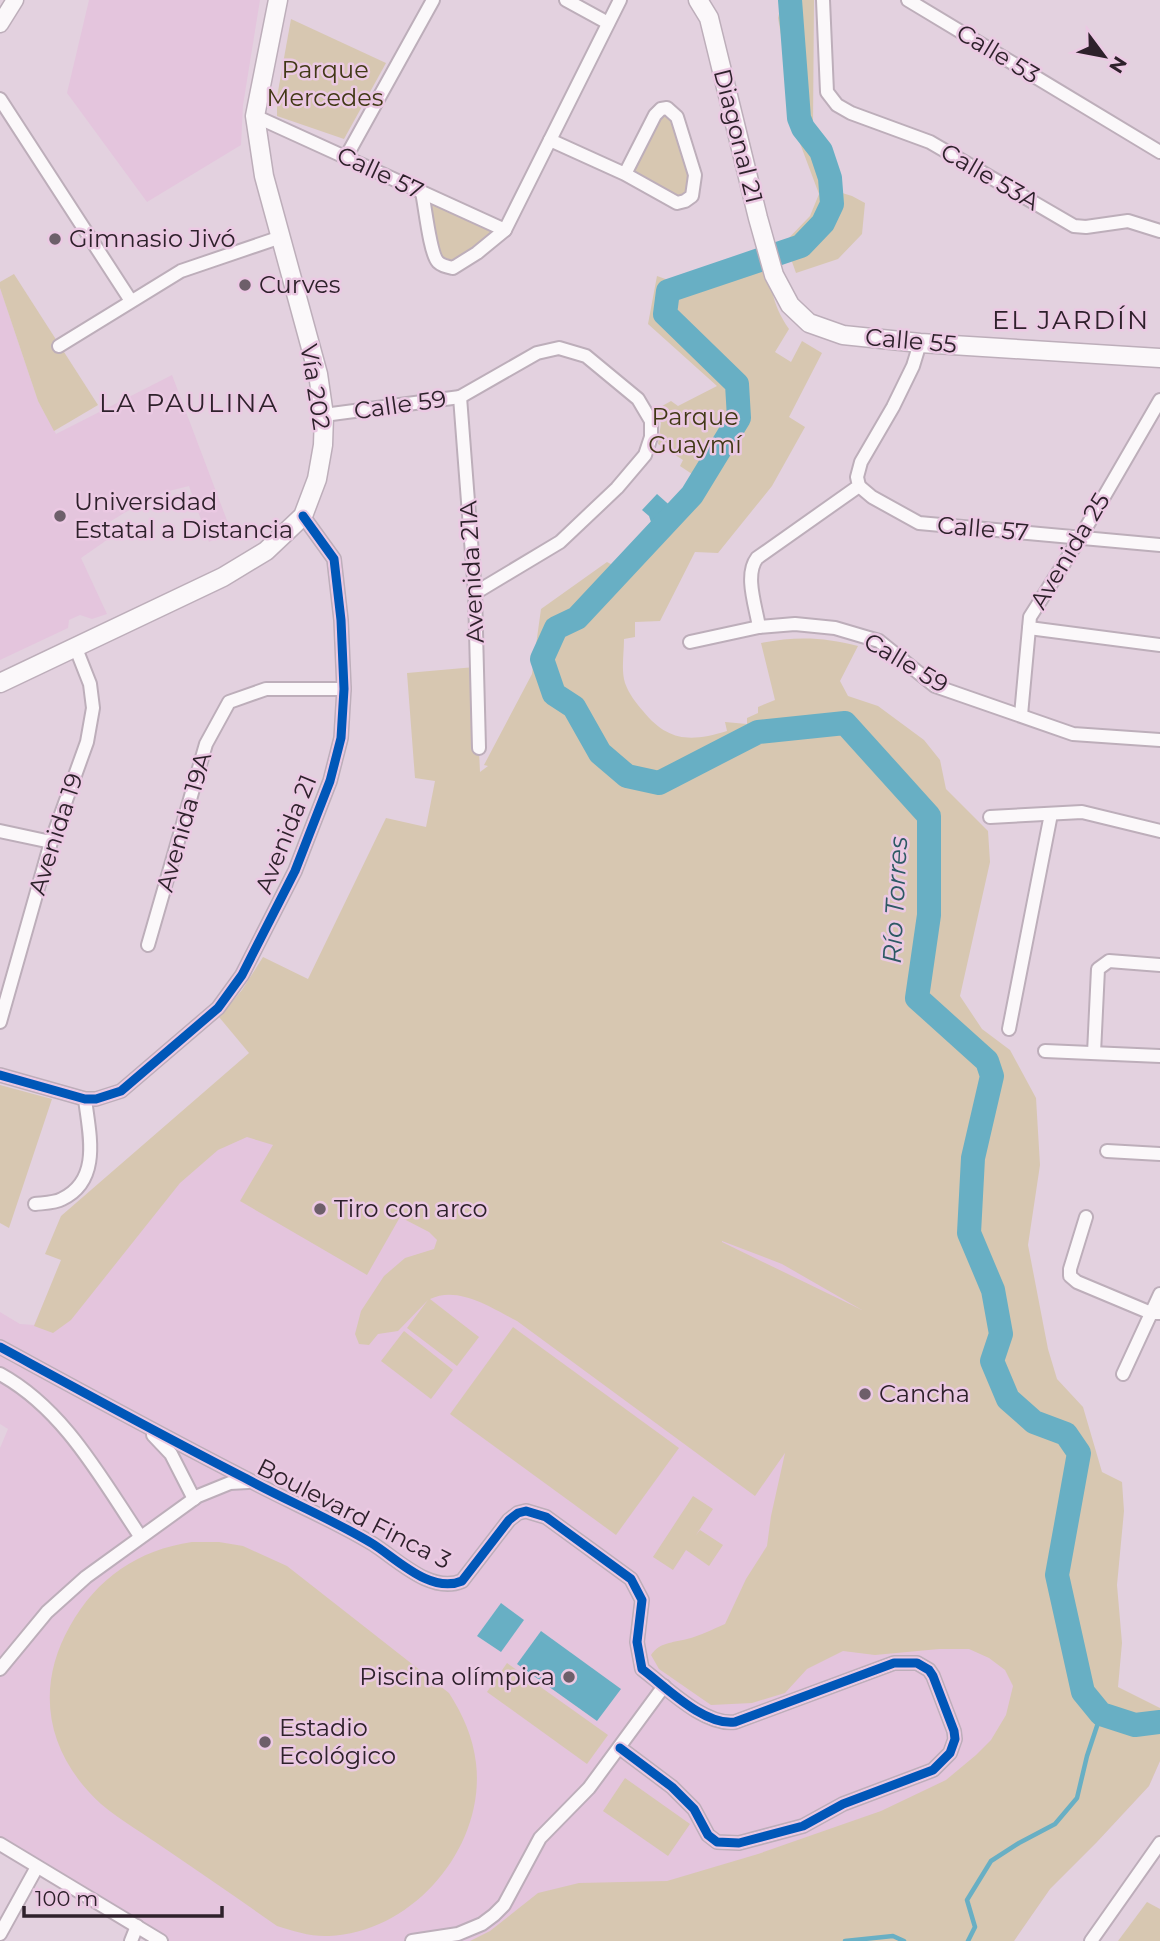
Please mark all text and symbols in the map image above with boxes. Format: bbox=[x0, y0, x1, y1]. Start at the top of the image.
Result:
street label: Calle 53 bbox=[951, 18, 1045, 90]
north arrow bbox=[1069, 21, 1139, 91]
text: N bbox=[1104, 52, 1132, 77]
park label: Parque Mercedes bbox=[266, 55, 384, 112]
street label: Diagonal 21 bbox=[708, 66, 769, 206]
street label: Calle 53A bbox=[936, 137, 1045, 217]
street label: Calle 57 bbox=[332, 140, 428, 205]
place label: Gimnasio Jivó bbox=[69, 224, 236, 253]
marker: Gimnasio Jivó bbox=[47, 231, 63, 247]
place label: Curves bbox=[259, 270, 341, 299]
marker: Curves bbox=[237, 277, 253, 293]
district label: EL JARDÍN bbox=[992, 304, 1150, 336]
street label: Calle 55 bbox=[864, 322, 958, 359]
street label: Vía 202 bbox=[294, 342, 337, 432]
street label: Calle 59 bbox=[352, 384, 448, 425]
district label: LA PAULINA bbox=[99, 387, 279, 419]
park label: Parque Guaymí bbox=[648, 402, 743, 459]
place label: Universidad Estatal a Distancia bbox=[74, 487, 293, 544]
street label: Avenida 25 bbox=[1024, 487, 1116, 614]
street label: Avenida 21A bbox=[453, 499, 490, 644]
marker: Universidad Estatal a Distancia bbox=[52, 508, 68, 524]
street label: Calle 57 bbox=[936, 510, 1030, 547]
street label: Calle 59 bbox=[859, 626, 954, 699]
street label: Avenida 19A bbox=[150, 748, 217, 895]
street label: Avenida 19 bbox=[22, 769, 89, 898]
street label: Avenida 21 bbox=[249, 770, 322, 897]
water label: Río Torres bbox=[876, 835, 914, 964]
place label: Tiro con arco bbox=[334, 1194, 488, 1223]
marker: Tiro con arco bbox=[312, 1201, 328, 1217]
place label: Cancha bbox=[879, 1379, 970, 1408]
marker: Cancha bbox=[857, 1386, 873, 1402]
street label: Boulevard Finca 3 bbox=[252, 1452, 456, 1575]
place label: Piscina olímpica bbox=[359, 1662, 555, 1691]
marker: Piscina olímpica bbox=[561, 1669, 577, 1685]
place label: Estadio Ecológico bbox=[279, 1713, 396, 1770]
marker: Estadio Ecológico bbox=[257, 1734, 273, 1750]
scale bar bbox=[24, 1874, 222, 1918]
text: 100 m bbox=[35, 1886, 98, 1911]

